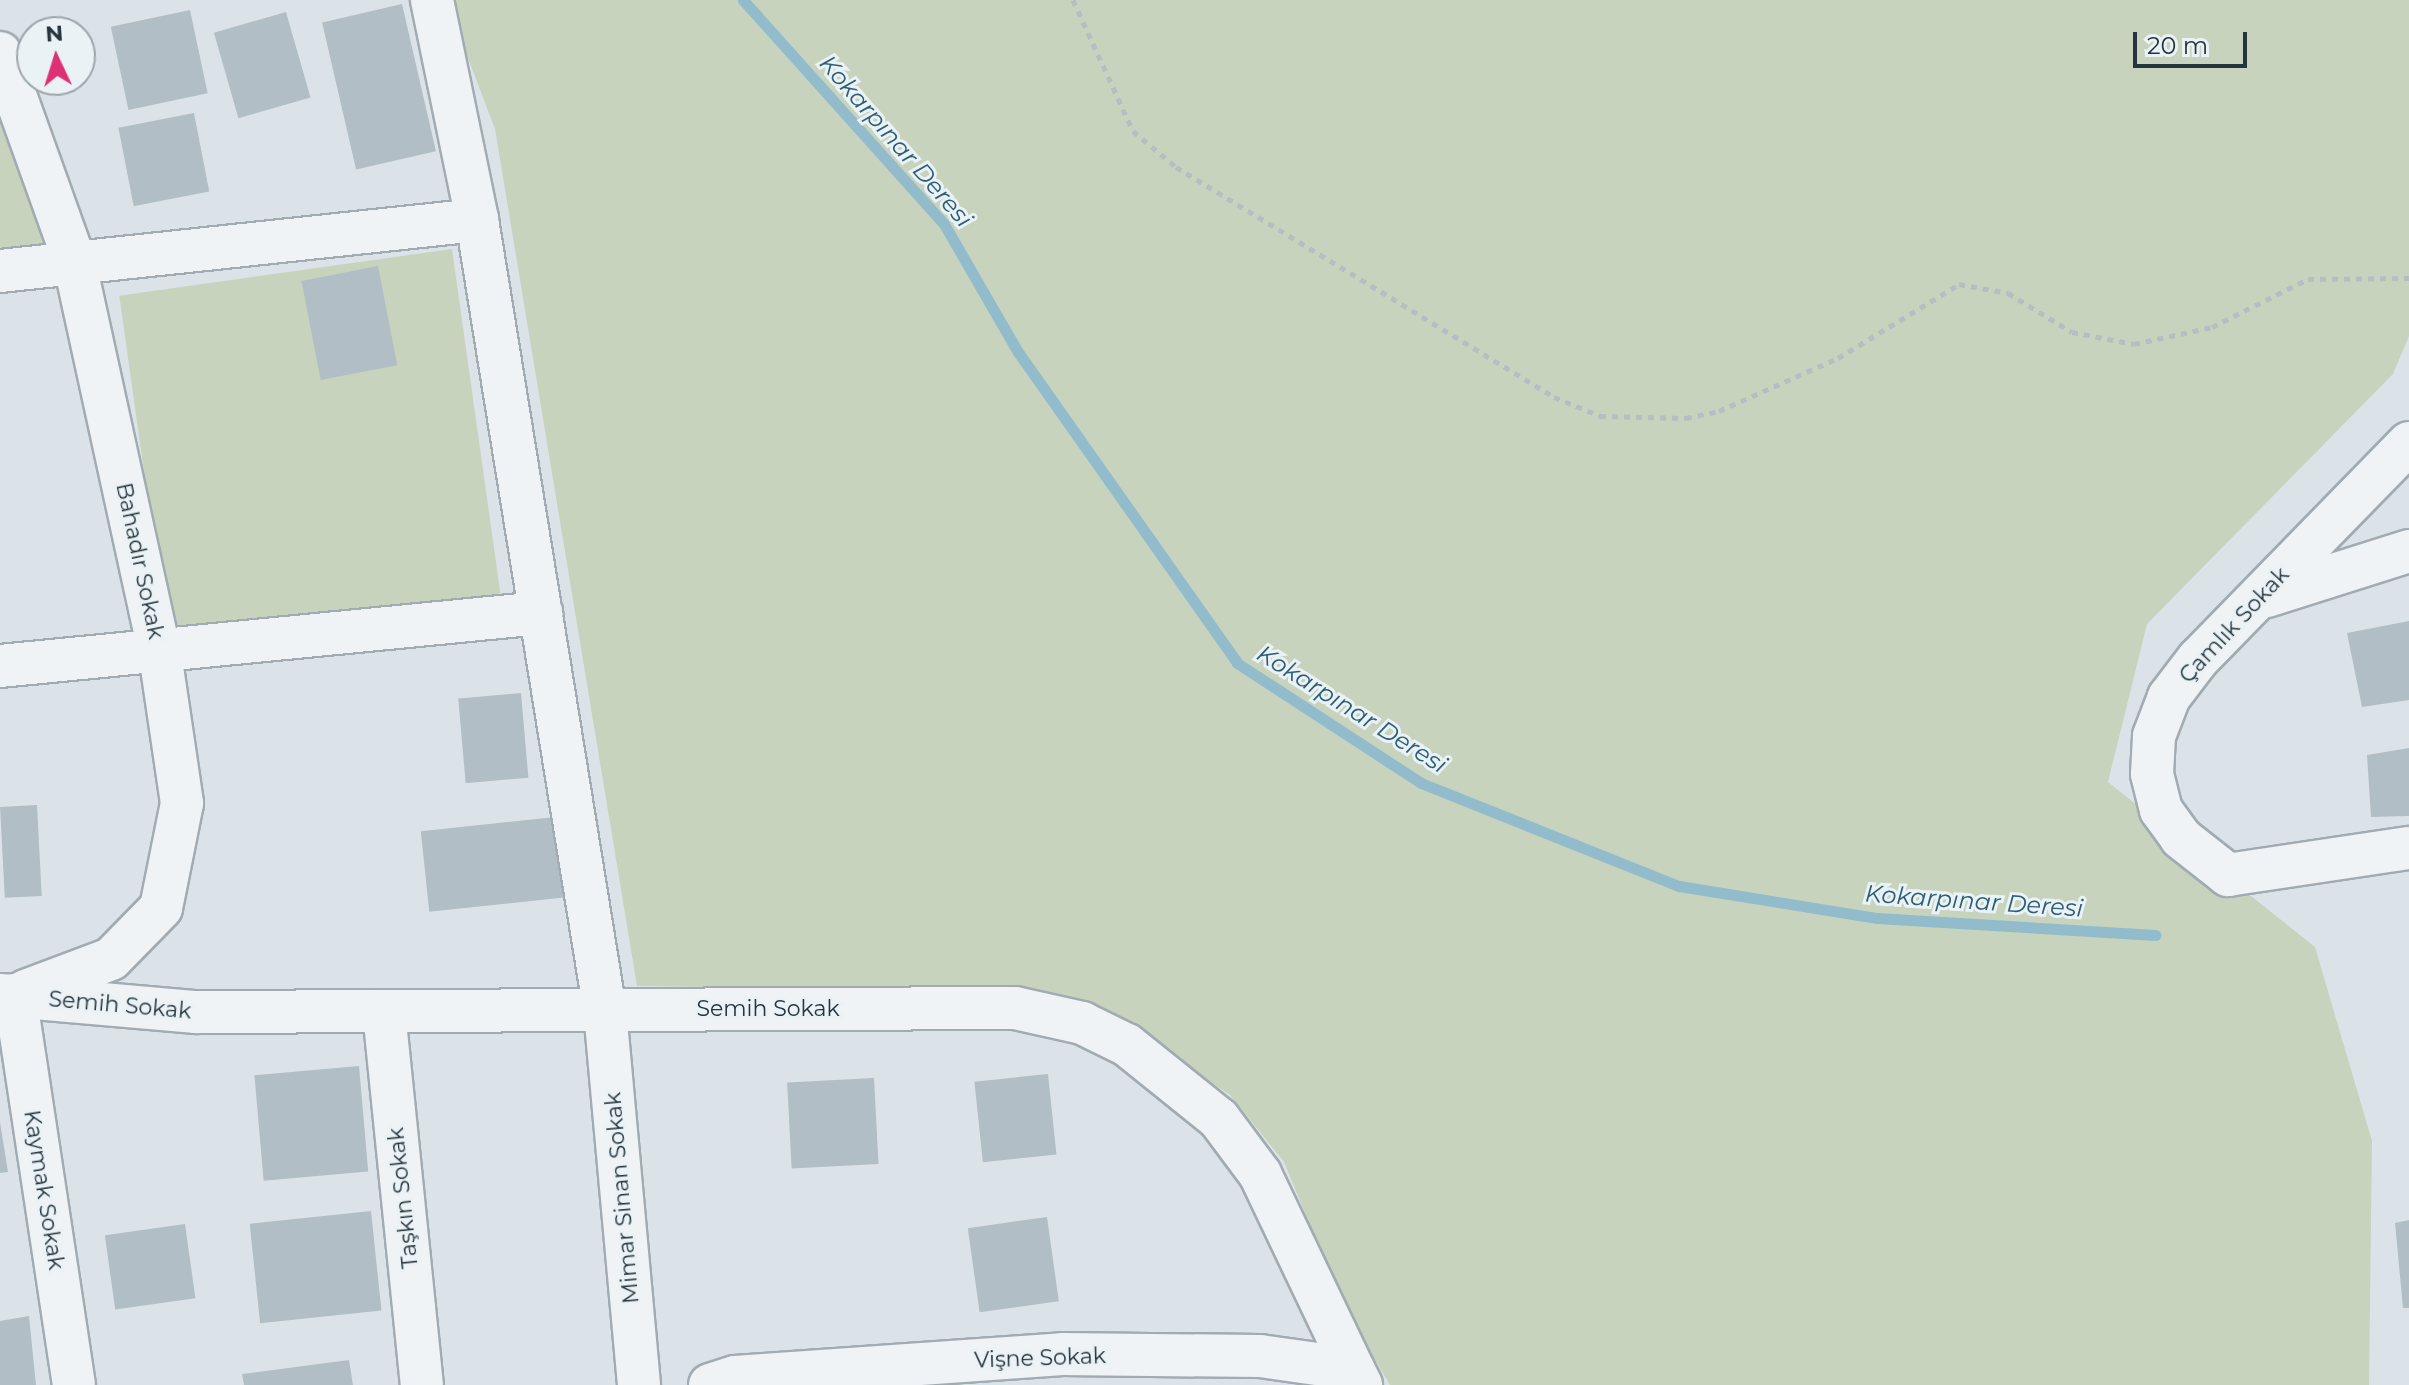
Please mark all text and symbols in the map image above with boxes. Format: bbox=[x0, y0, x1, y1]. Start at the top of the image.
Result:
north arrow bbox=[16, 16, 96, 96]
scale bar bbox=[2137, 16, 2251, 66]
text: N bbox=[45, 19, 64, 48]
text: 20 m bbox=[2147, 31, 2208, 60]
water label: Kokarpınar Deresi bbox=[813, 49, 979, 233]
street label: Bahadır Sokak bbox=[111, 480, 169, 642]
street label: Çamlık Sokak bbox=[2174, 562, 2294, 688]
water label: Kokarpınar Deresi bbox=[1252, 639, 1452, 779]
water label: Kokarpınar Deresi bbox=[1864, 879, 2084, 923]
street label: Semih Sokak bbox=[48, 986, 192, 1024]
street label: Semih Sokak bbox=[696, 996, 840, 1022]
street label: Mimar Sinan Sokak bbox=[600, 1091, 644, 1305]
street label: Kaymak Sokak bbox=[18, 1108, 70, 1272]
street label: Taşkın Sokak bbox=[382, 1126, 424, 1270]
street label: Vişne Sokak bbox=[974, 1343, 1106, 1373]

